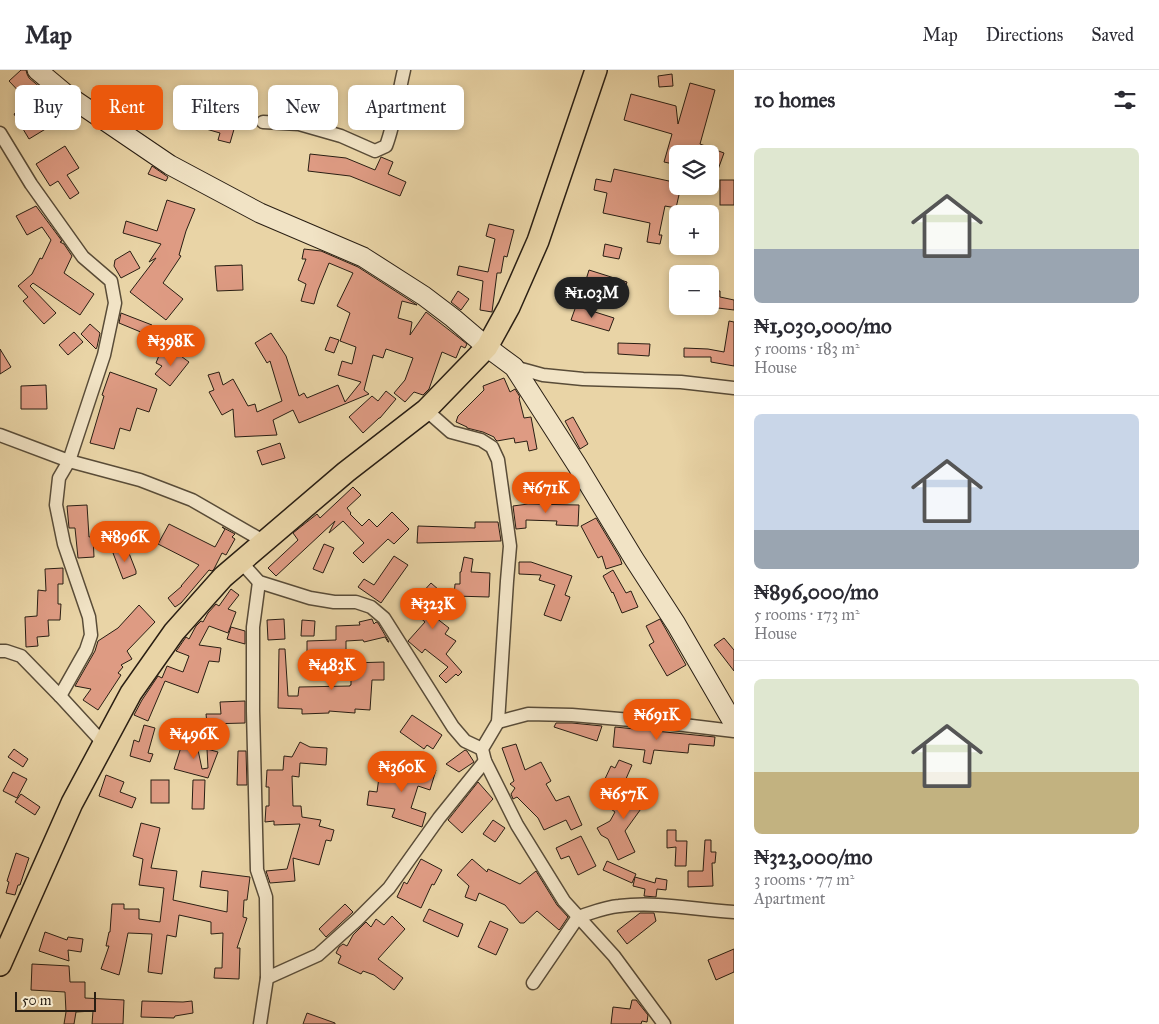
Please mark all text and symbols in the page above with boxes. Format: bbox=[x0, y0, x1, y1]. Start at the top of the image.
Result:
text: Map bbox=[25, 20, 72, 50]
text: Map bbox=[922, 24, 958, 46]
text: Directions bbox=[986, 24, 1063, 46]
text: Saved bbox=[1091, 24, 1134, 46]
chip: Buy bbox=[15, 85, 81, 130]
chip: Rent bbox=[91, 85, 163, 130]
chip: Filters bbox=[173, 85, 258, 130]
chip: New bbox=[268, 85, 338, 130]
chip: Apartment bbox=[348, 85, 464, 130]
icon: filters bbox=[1111, 86, 1139, 114]
text: 10 homes bbox=[754, 87, 835, 113]
map controls bbox=[669, 145, 719, 315]
button: layers bbox=[669, 145, 719, 195]
icon: home bbox=[902, 181, 992, 271]
button: + bbox=[669, 205, 719, 255]
button: − bbox=[669, 265, 719, 315]
pin: ₦1.03M bbox=[551, 276, 633, 319]
text: ₦1.03M bbox=[565, 283, 619, 302]
text: ₦1,030,000/mo bbox=[754, 313, 892, 339]
pin: ₦398K bbox=[136, 324, 206, 367]
text: ₦398K bbox=[148, 331, 194, 350]
text: 5 rooms · 183 m² bbox=[754, 339, 860, 358]
text: House bbox=[754, 358, 797, 377]
icon: home bbox=[902, 446, 992, 536]
pin: ₦671K bbox=[511, 472, 581, 514]
text: ₦671K bbox=[523, 478, 569, 497]
pin: ₦896K bbox=[90, 520, 160, 563]
text: ₦896K bbox=[101, 527, 149, 546]
text: ₦896,000/mo bbox=[754, 579, 878, 605]
pin: ₦323K bbox=[398, 588, 468, 630]
text: ₦323K bbox=[411, 594, 455, 613]
text: 5 rooms · 173 m² bbox=[754, 605, 860, 624]
text: House bbox=[754, 624, 797, 643]
pin: ₦483K bbox=[297, 648, 367, 691]
text: ₦483K bbox=[309, 655, 355, 674]
pin: ₦691K bbox=[622, 698, 692, 741]
text: ₦691K bbox=[634, 705, 680, 724]
icon: home bbox=[902, 711, 992, 801]
pin: ₦496K bbox=[159, 718, 229, 760]
text: ₦496K bbox=[170, 724, 218, 743]
pin: ₦360K bbox=[367, 750, 437, 793]
text: ₦360K bbox=[379, 757, 425, 776]
pin: ₦657K bbox=[589, 778, 659, 820]
text: ₦657K bbox=[600, 784, 648, 803]
text: ₦323,000/mo bbox=[754, 844, 872, 870]
text: 3 rooms · 77 m² bbox=[754, 870, 854, 889]
text: Apartment bbox=[754, 889, 826, 908]
scale bar bbox=[15, 989, 96, 1012]
text: 50 m bbox=[22, 992, 51, 1009]

